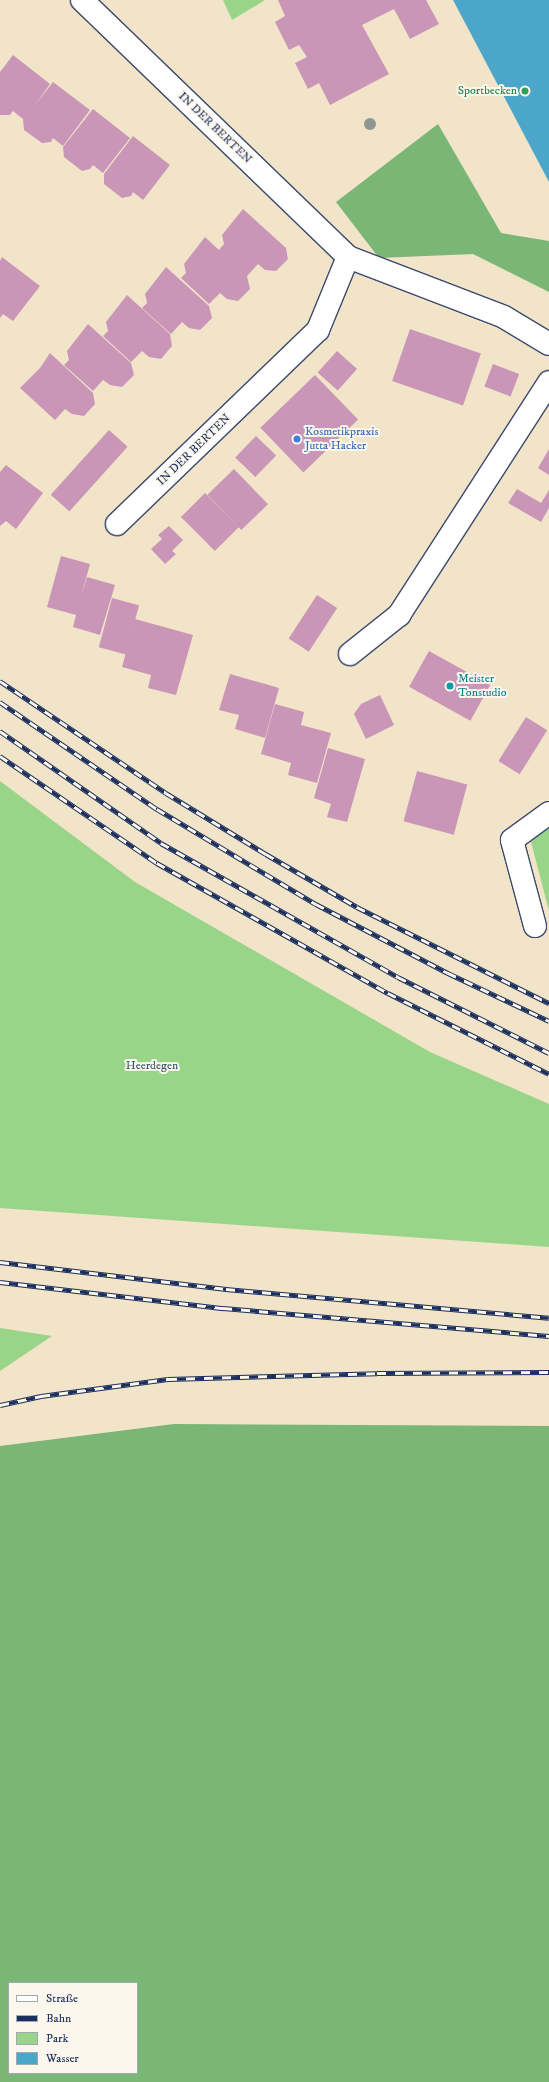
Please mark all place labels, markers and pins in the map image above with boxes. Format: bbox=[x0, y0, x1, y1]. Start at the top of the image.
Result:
place label: Sportbecken bbox=[458, 84, 517, 98]
marker: Sportbecken bbox=[520, 86, 530, 96]
place label: Kosmetikpraxis Jutta Hacker bbox=[305, 425, 378, 453]
marker: Kosmetikpraxis Jutta Hacker bbox=[292, 434, 302, 444]
place label: Meister Tonstudio bbox=[458, 672, 506, 700]
marker: Meister Tonstudio bbox=[445, 681, 455, 691]

